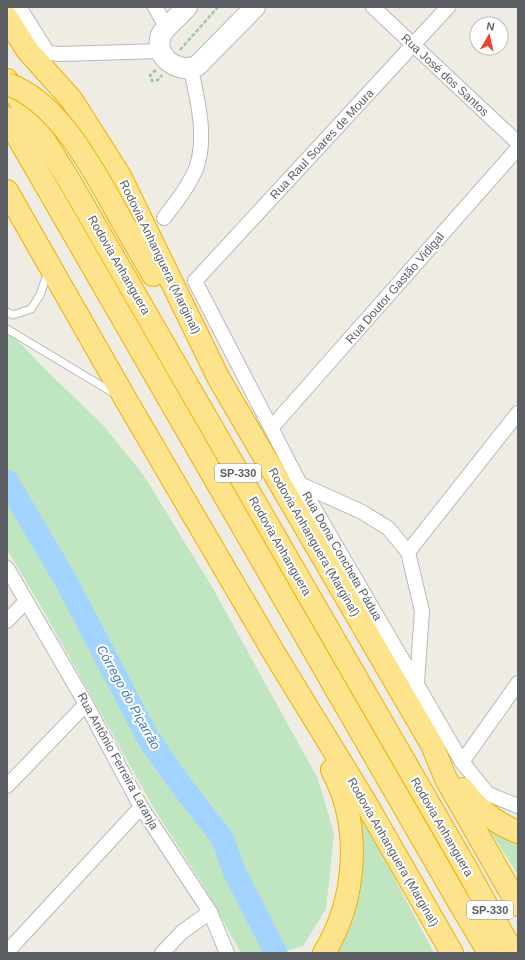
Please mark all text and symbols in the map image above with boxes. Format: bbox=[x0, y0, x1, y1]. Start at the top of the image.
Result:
north arrow bbox=[469, 16, 509, 56]
text: N bbox=[486, 20, 495, 33]
street label: Rua José dos Santos bbox=[399, 31, 491, 119]
street label: Rua Raul Soares de Moura bbox=[267, 86, 377, 202]
street label: Rodovia Anhanguera (Marginal) bbox=[116, 177, 204, 337]
street label: Rodovia Anhanguera bbox=[85, 213, 153, 317]
street label: Rua Doutor Gastão Vidigal bbox=[343, 230, 447, 346]
road number: SP-330 bbox=[215, 464, 261, 482]
street label: Rodovia Anhanguera (Marginal) bbox=[265, 465, 363, 619]
street label: Rua Dona Concheta Pádua bbox=[299, 489, 385, 623]
street label: Rodovia Anhanguera bbox=[246, 494, 314, 598]
water label: Córrego do Piçarrão bbox=[94, 642, 163, 752]
street label: Rua Antônio Ferreira Laranja bbox=[75, 690, 162, 832]
street label: Rodovia Anhanguera (Marginal) bbox=[345, 775, 441, 929]
street label: Rodovia Anhanguera bbox=[408, 775, 476, 879]
road number: SP-330 bbox=[467, 901, 513, 919]

